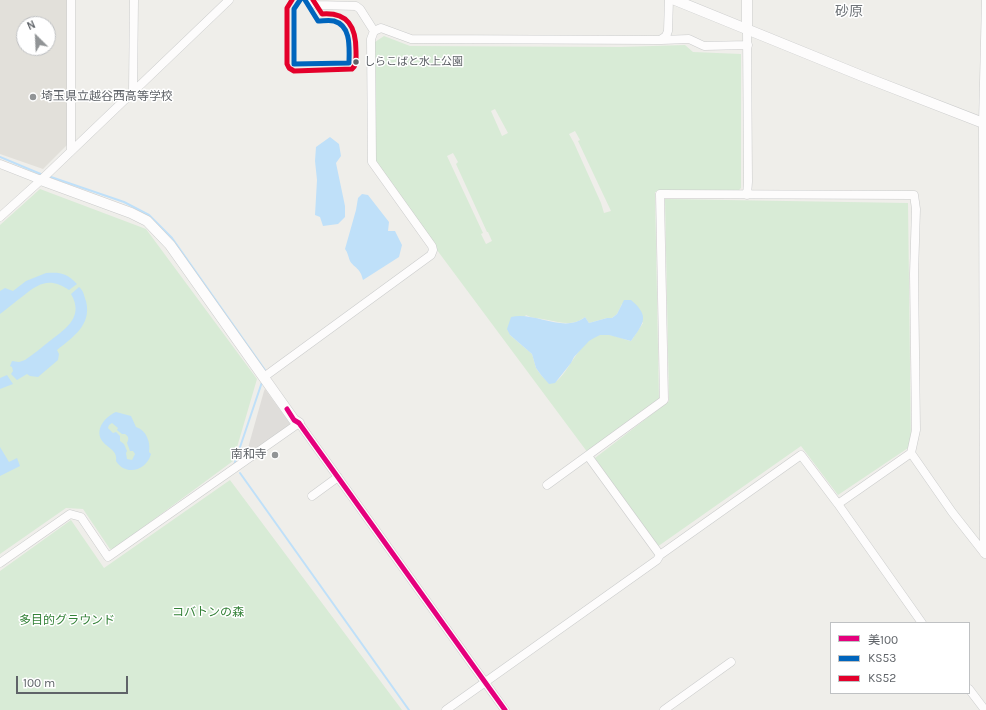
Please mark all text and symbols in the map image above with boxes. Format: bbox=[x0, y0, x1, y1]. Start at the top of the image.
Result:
district label: 砂原 bbox=[835, 4, 863, 20]
north arrow bbox=[16, 16, 56, 56]
text: N bbox=[25, 18, 38, 33]
place label: しらこばと水上公園 bbox=[364, 55, 463, 69]
marker: しらこばと水上公園 bbox=[351, 57, 361, 67]
place label: 埼玉県立越谷西高等学校 bbox=[41, 90, 173, 104]
marker: 埼玉県立越谷西高等学校 bbox=[28, 92, 38, 102]
place label: 南和寺 bbox=[231, 448, 267, 462]
marker: 南和寺 bbox=[270, 450, 280, 460]
park label: コバトンの森 bbox=[172, 606, 244, 620]
park label: 多目的グラウンド bbox=[19, 614, 115, 628]
legend bbox=[830, 622, 970, 694]
text: 美100 bbox=[868, 633, 898, 647]
text: KS53 bbox=[868, 651, 896, 665]
scale bar bbox=[18, 668, 130, 694]
text: KS52 bbox=[868, 671, 896, 685]
text: 100 m bbox=[23, 676, 55, 690]

